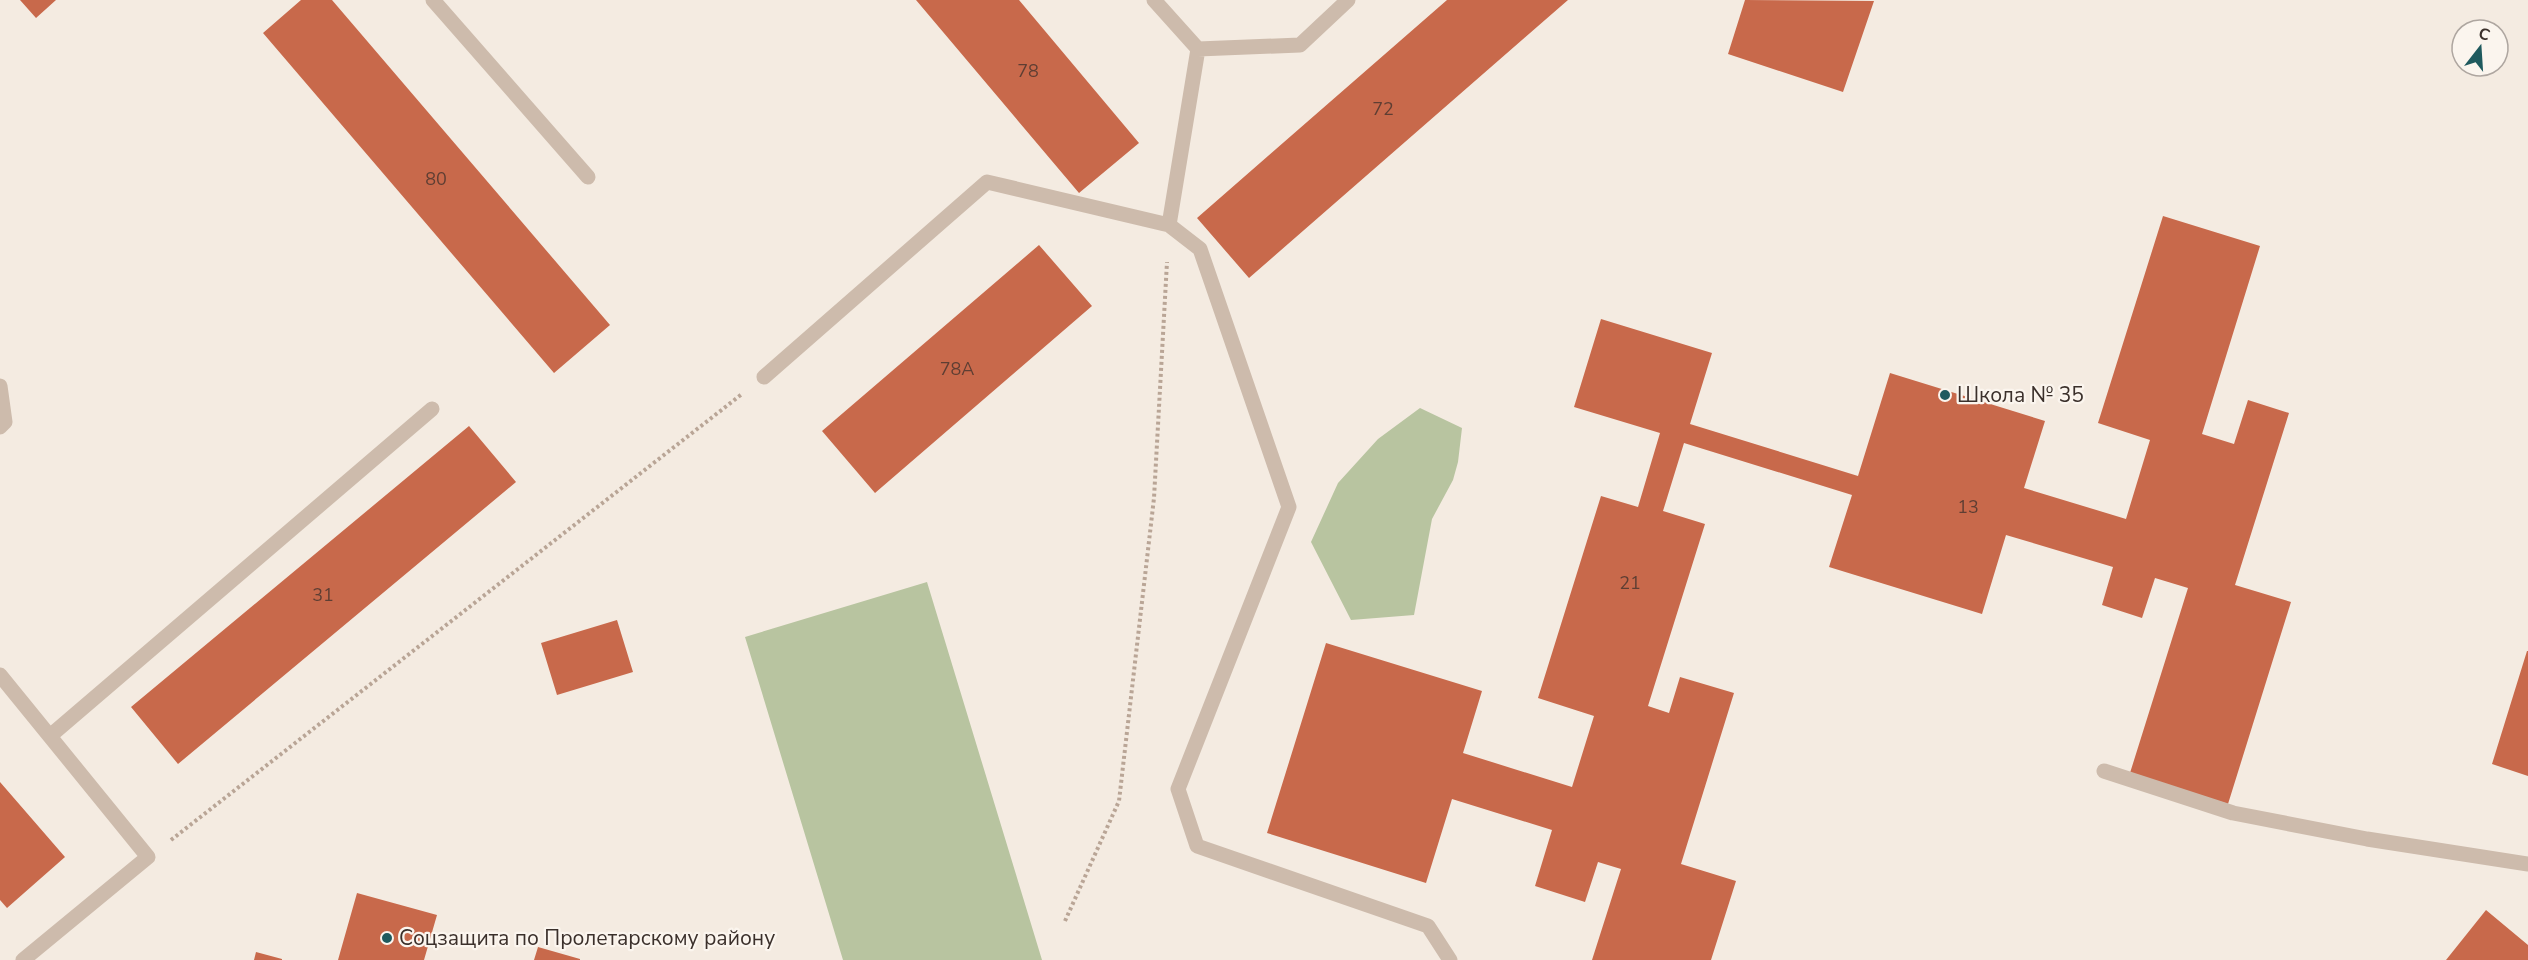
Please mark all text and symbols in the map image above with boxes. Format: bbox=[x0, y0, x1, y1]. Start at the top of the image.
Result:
north arrow bbox=[2450, 18, 2510, 78]
text: С bbox=[2476, 23, 2493, 47]
house number: 78 bbox=[1017, 59, 1039, 83]
house number: 72 bbox=[1372, 97, 1394, 121]
house number: 80 bbox=[425, 167, 447, 191]
house number: 78А bbox=[940, 357, 974, 381]
place label: Школа № 35 bbox=[1957, 381, 2084, 409]
marker: Школа № 35 bbox=[1938, 388, 1952, 402]
house number: 13 bbox=[1957, 495, 1979, 519]
house number: 21 bbox=[1619, 571, 1641, 595]
house number: 31 bbox=[312, 583, 334, 607]
place label: Соцзащита по Пролетарскому району bbox=[399, 924, 775, 952]
marker: Соцзащита по Пролетарскому району bbox=[380, 931, 394, 945]

